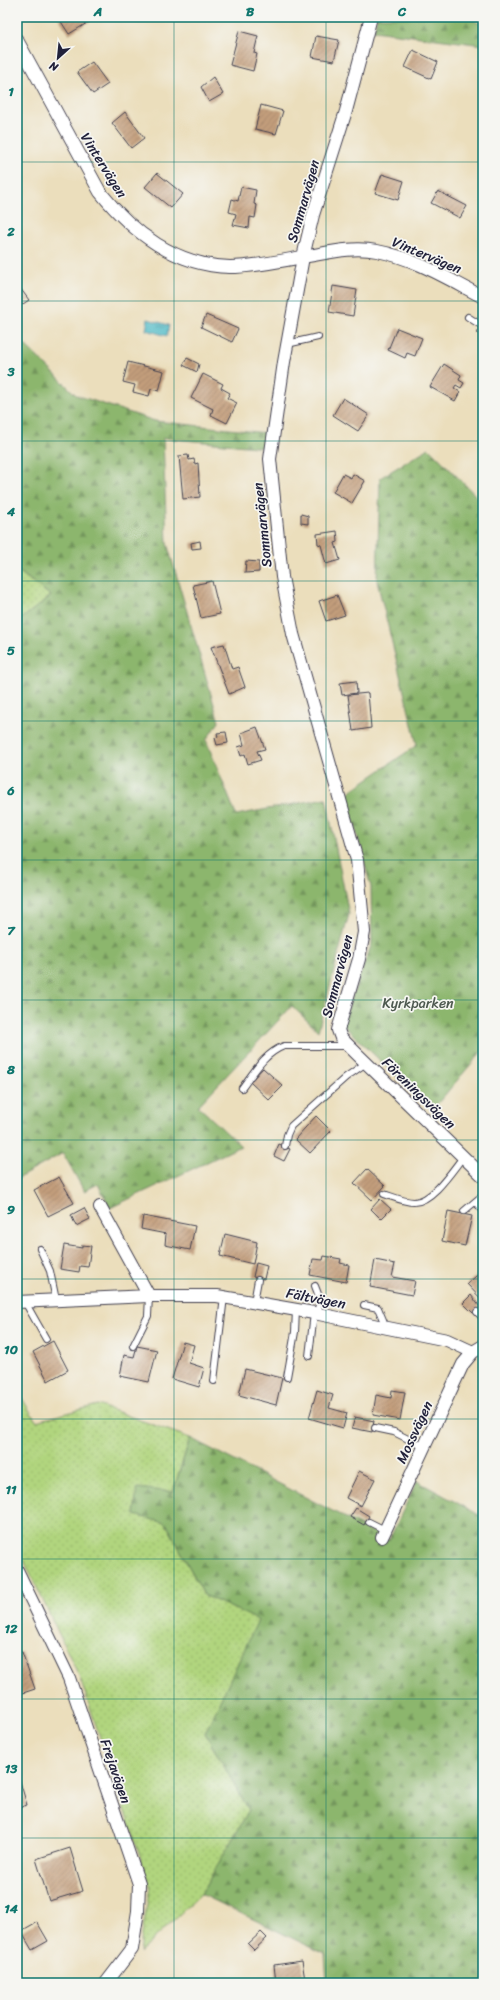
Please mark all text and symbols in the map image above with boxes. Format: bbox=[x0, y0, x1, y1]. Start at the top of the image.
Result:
text: A bbox=[93, 0, 102, 23]
text: B bbox=[246, 0, 255, 23]
text: C bbox=[397, 0, 407, 23]
north arrow bbox=[38, 38, 78, 78]
text: N bbox=[46, 56, 62, 77]
text: 1 bbox=[8, 80, 14, 103]
street label: Vintervägen bbox=[73, 127, 134, 203]
street label: Sommarvägen bbox=[280, 156, 327, 246]
text: 2 bbox=[6, 220, 15, 243]
street label: Vintervägen bbox=[388, 230, 466, 282]
text: 3 bbox=[6, 360, 15, 383]
street label: Sommarvägen bbox=[246, 481, 279, 569]
text: 4 bbox=[6, 500, 16, 523]
text: 5 bbox=[7, 639, 15, 662]
text: 6 bbox=[6, 779, 15, 802]
text: 7 bbox=[7, 919, 16, 942]
street label: Sommarvägen bbox=[314, 931, 361, 1020]
park label: Kyrkparken bbox=[382, 991, 454, 1016]
street label: Föreningsvägen bbox=[376, 1051, 462, 1136]
text: 8 bbox=[6, 1058, 15, 1081]
text: 9 bbox=[7, 1198, 15, 1221]
street label: Fältvägen bbox=[284, 1280, 348, 1317]
text: 10 bbox=[4, 1338, 18, 1361]
street label: Mossvägen bbox=[389, 1396, 440, 1468]
text: 11 bbox=[5, 1478, 17, 1501]
text: 12 bbox=[4, 1617, 18, 1640]
street label: Frejavägen bbox=[93, 1735, 138, 1807]
text: 13 bbox=[5, 1757, 18, 1780]
text: 14 bbox=[4, 1897, 19, 1920]

